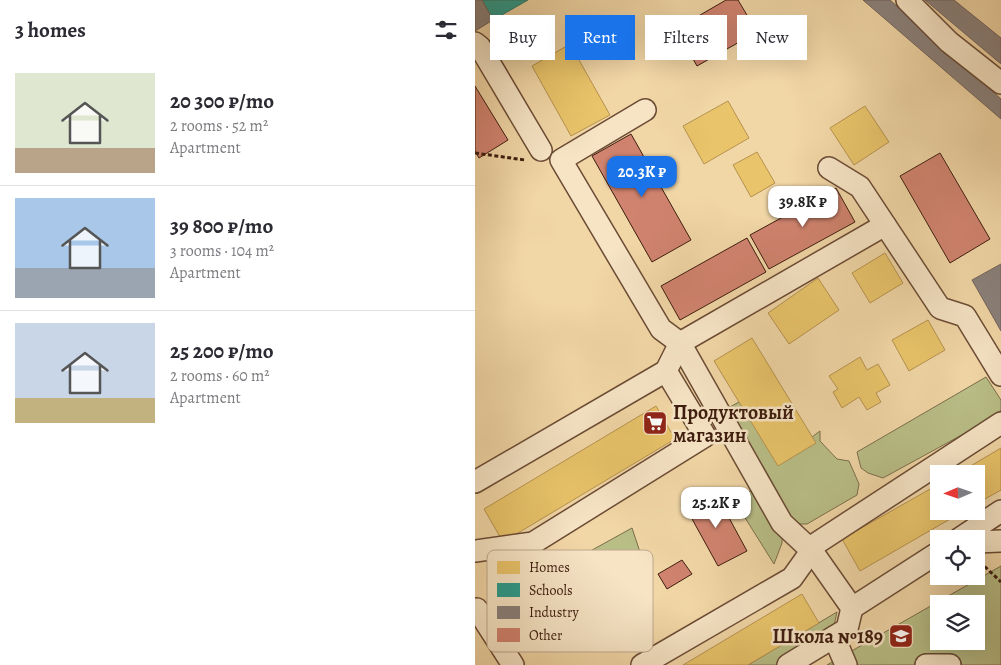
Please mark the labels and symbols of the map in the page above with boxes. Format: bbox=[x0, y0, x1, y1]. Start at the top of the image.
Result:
pin: 20.3K ₽ bbox=[596, 156, 688, 198]
pin: 39.8K ₽ bbox=[757, 186, 849, 228]
place label: Продуктовый магазин bbox=[673, 399, 794, 449]
supermarket icon: Продуктовый магазин bbox=[642, 410, 668, 436]
north arrow bbox=[930, 465, 985, 520]
pin: 25.2K ₽ bbox=[670, 486, 762, 529]
legend bbox=[487, 550, 653, 652]
text: Homes bbox=[529, 558, 570, 577]
text: Schools bbox=[529, 581, 573, 600]
text: Industry bbox=[529, 603, 579, 622]
place label: Школа №189 bbox=[772, 623, 883, 650]
school or university icon: Школа №189 bbox=[888, 623, 914, 649]
text: Other bbox=[529, 626, 563, 645]

